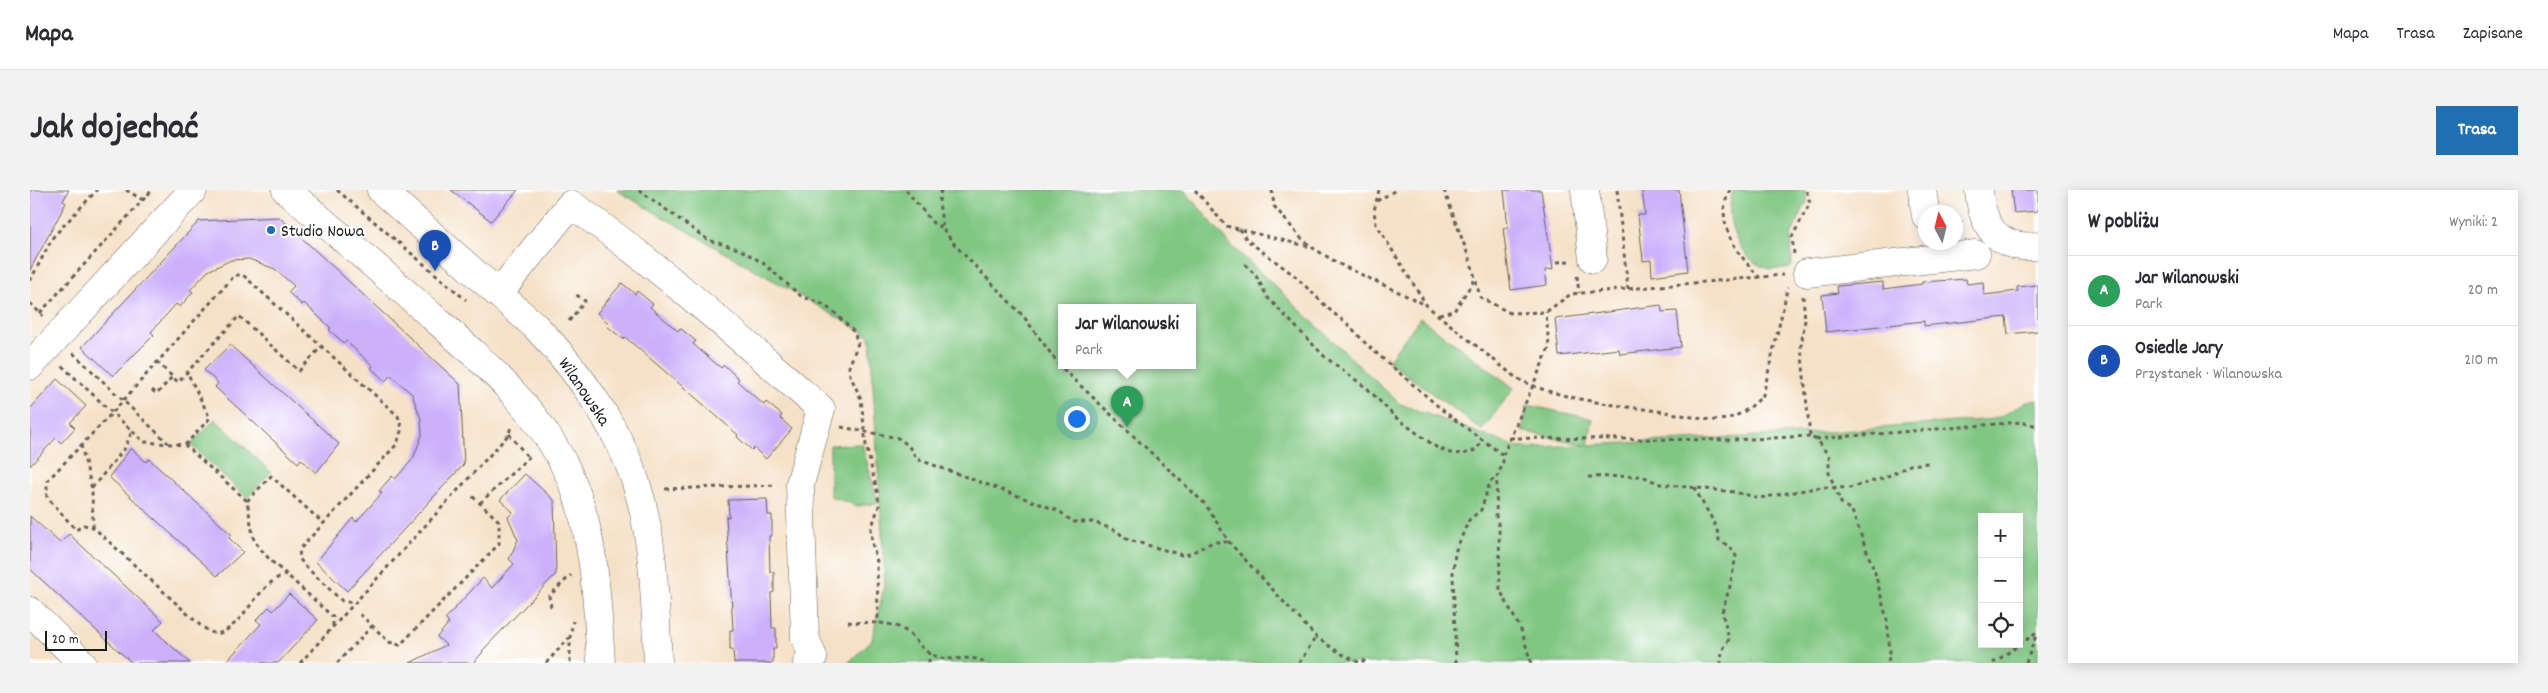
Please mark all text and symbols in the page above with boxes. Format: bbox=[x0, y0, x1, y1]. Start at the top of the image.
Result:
text: Mapa bbox=[25, 18, 73, 52]
text: Mapa bbox=[2333, 22, 2368, 47]
text: Trasa bbox=[2396, 22, 2435, 47]
text: Zapisane bbox=[2463, 22, 2523, 47]
text: Jak dojechać bbox=[30, 105, 199, 155]
button: Trasa bbox=[2436, 106, 2518, 155]
north arrow bbox=[1918, 205, 1963, 250]
text: W pobliżu bbox=[2088, 208, 2159, 238]
text: Wyniki: 2 bbox=[2449, 211, 2498, 234]
place label: Studio Nowa bbox=[281, 220, 365, 245]
marker: Studio Nowa bbox=[265, 224, 277, 236]
pin: B bbox=[419, 230, 451, 271]
text: Jar Wilanowski bbox=[2135, 266, 2239, 293]
text: A bbox=[2100, 279, 2108, 302]
text: 20 m bbox=[2468, 279, 2498, 302]
text: Park bbox=[2135, 293, 2162, 316]
popup bbox=[1058, 304, 1196, 369]
text: Jar Wilanowski bbox=[1075, 312, 1179, 339]
text: Osiedle Jary bbox=[2135, 336, 2222, 363]
text: Park bbox=[1075, 339, 1102, 362]
text: B bbox=[2100, 349, 2108, 372]
text: 210 m bbox=[2464, 349, 2498, 372]
street label: Wilanowska bbox=[551, 353, 615, 432]
text: Przystanek · Wilanowska bbox=[2135, 363, 2282, 386]
pin: A bbox=[1111, 386, 1143, 427]
your location bbox=[1064, 406, 1090, 432]
map controls bbox=[1978, 513, 2023, 648]
button: + bbox=[1978, 513, 2023, 558]
button: − bbox=[1978, 558, 2023, 603]
button: locate bbox=[1978, 603, 2023, 648]
scale bar bbox=[45, 628, 108, 651]
text: 20 m bbox=[52, 630, 79, 650]

